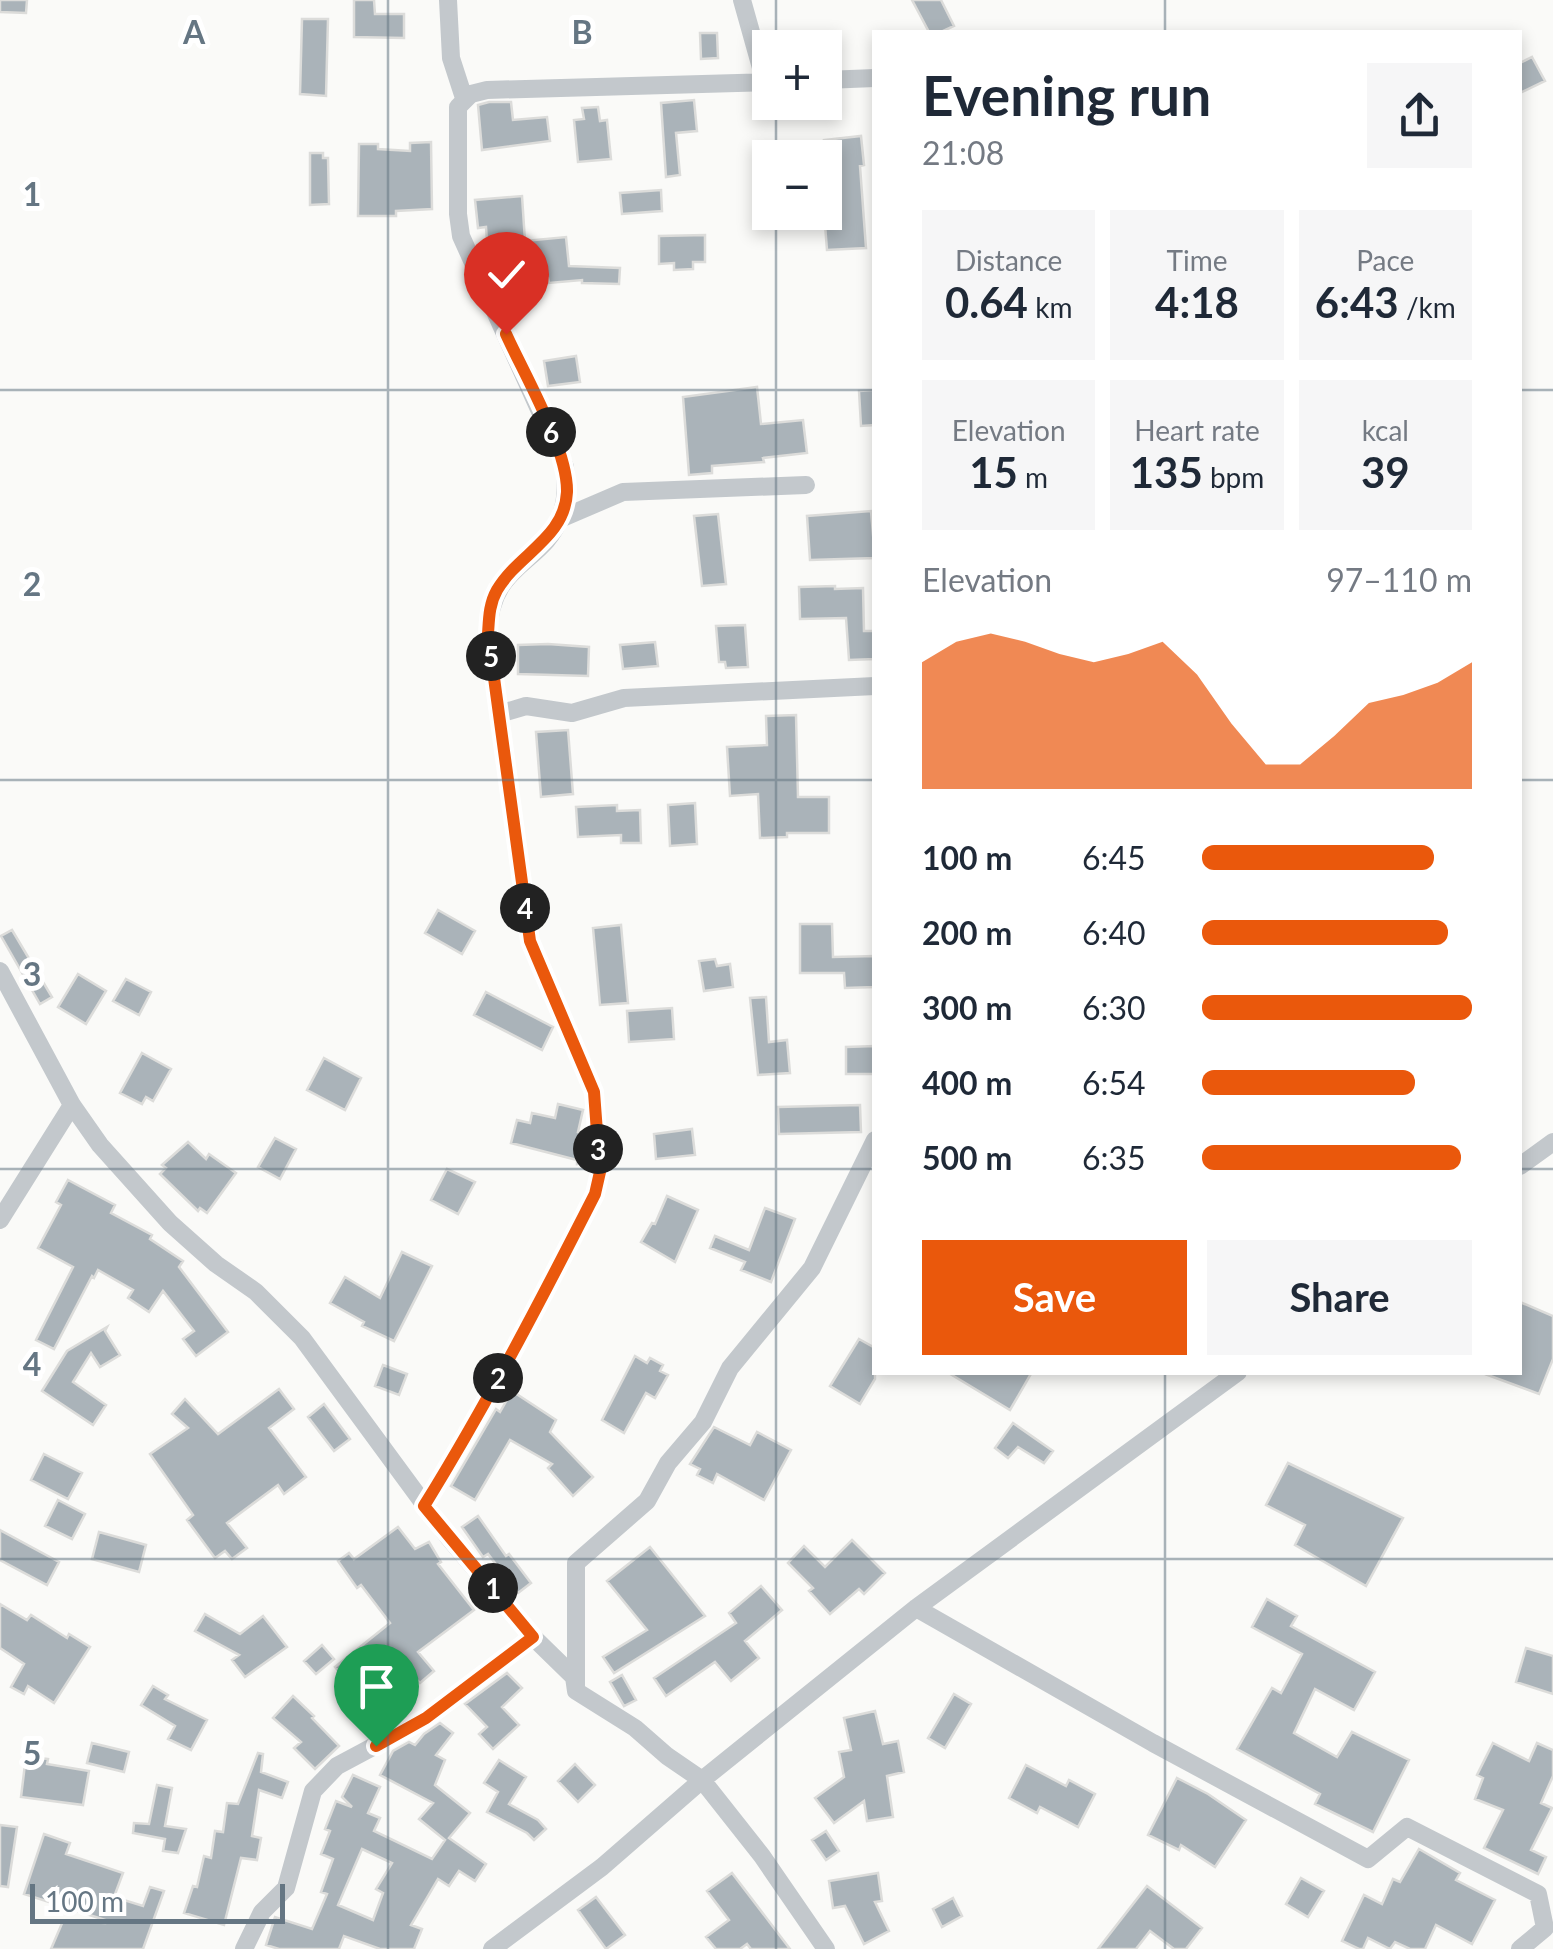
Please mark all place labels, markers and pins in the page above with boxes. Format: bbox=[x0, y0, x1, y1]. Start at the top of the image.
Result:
pin bbox=[464, 232, 549, 335]
pin: 6 bbox=[526, 407, 576, 457]
pin: 5 bbox=[466, 631, 516, 681]
pin: 4 bbox=[500, 883, 550, 933]
pin: 3 bbox=[573, 1124, 623, 1174]
pin: 2 bbox=[473, 1353, 523, 1403]
pin: 1 bbox=[468, 1563, 518, 1613]
pin bbox=[334, 1644, 419, 1747]

